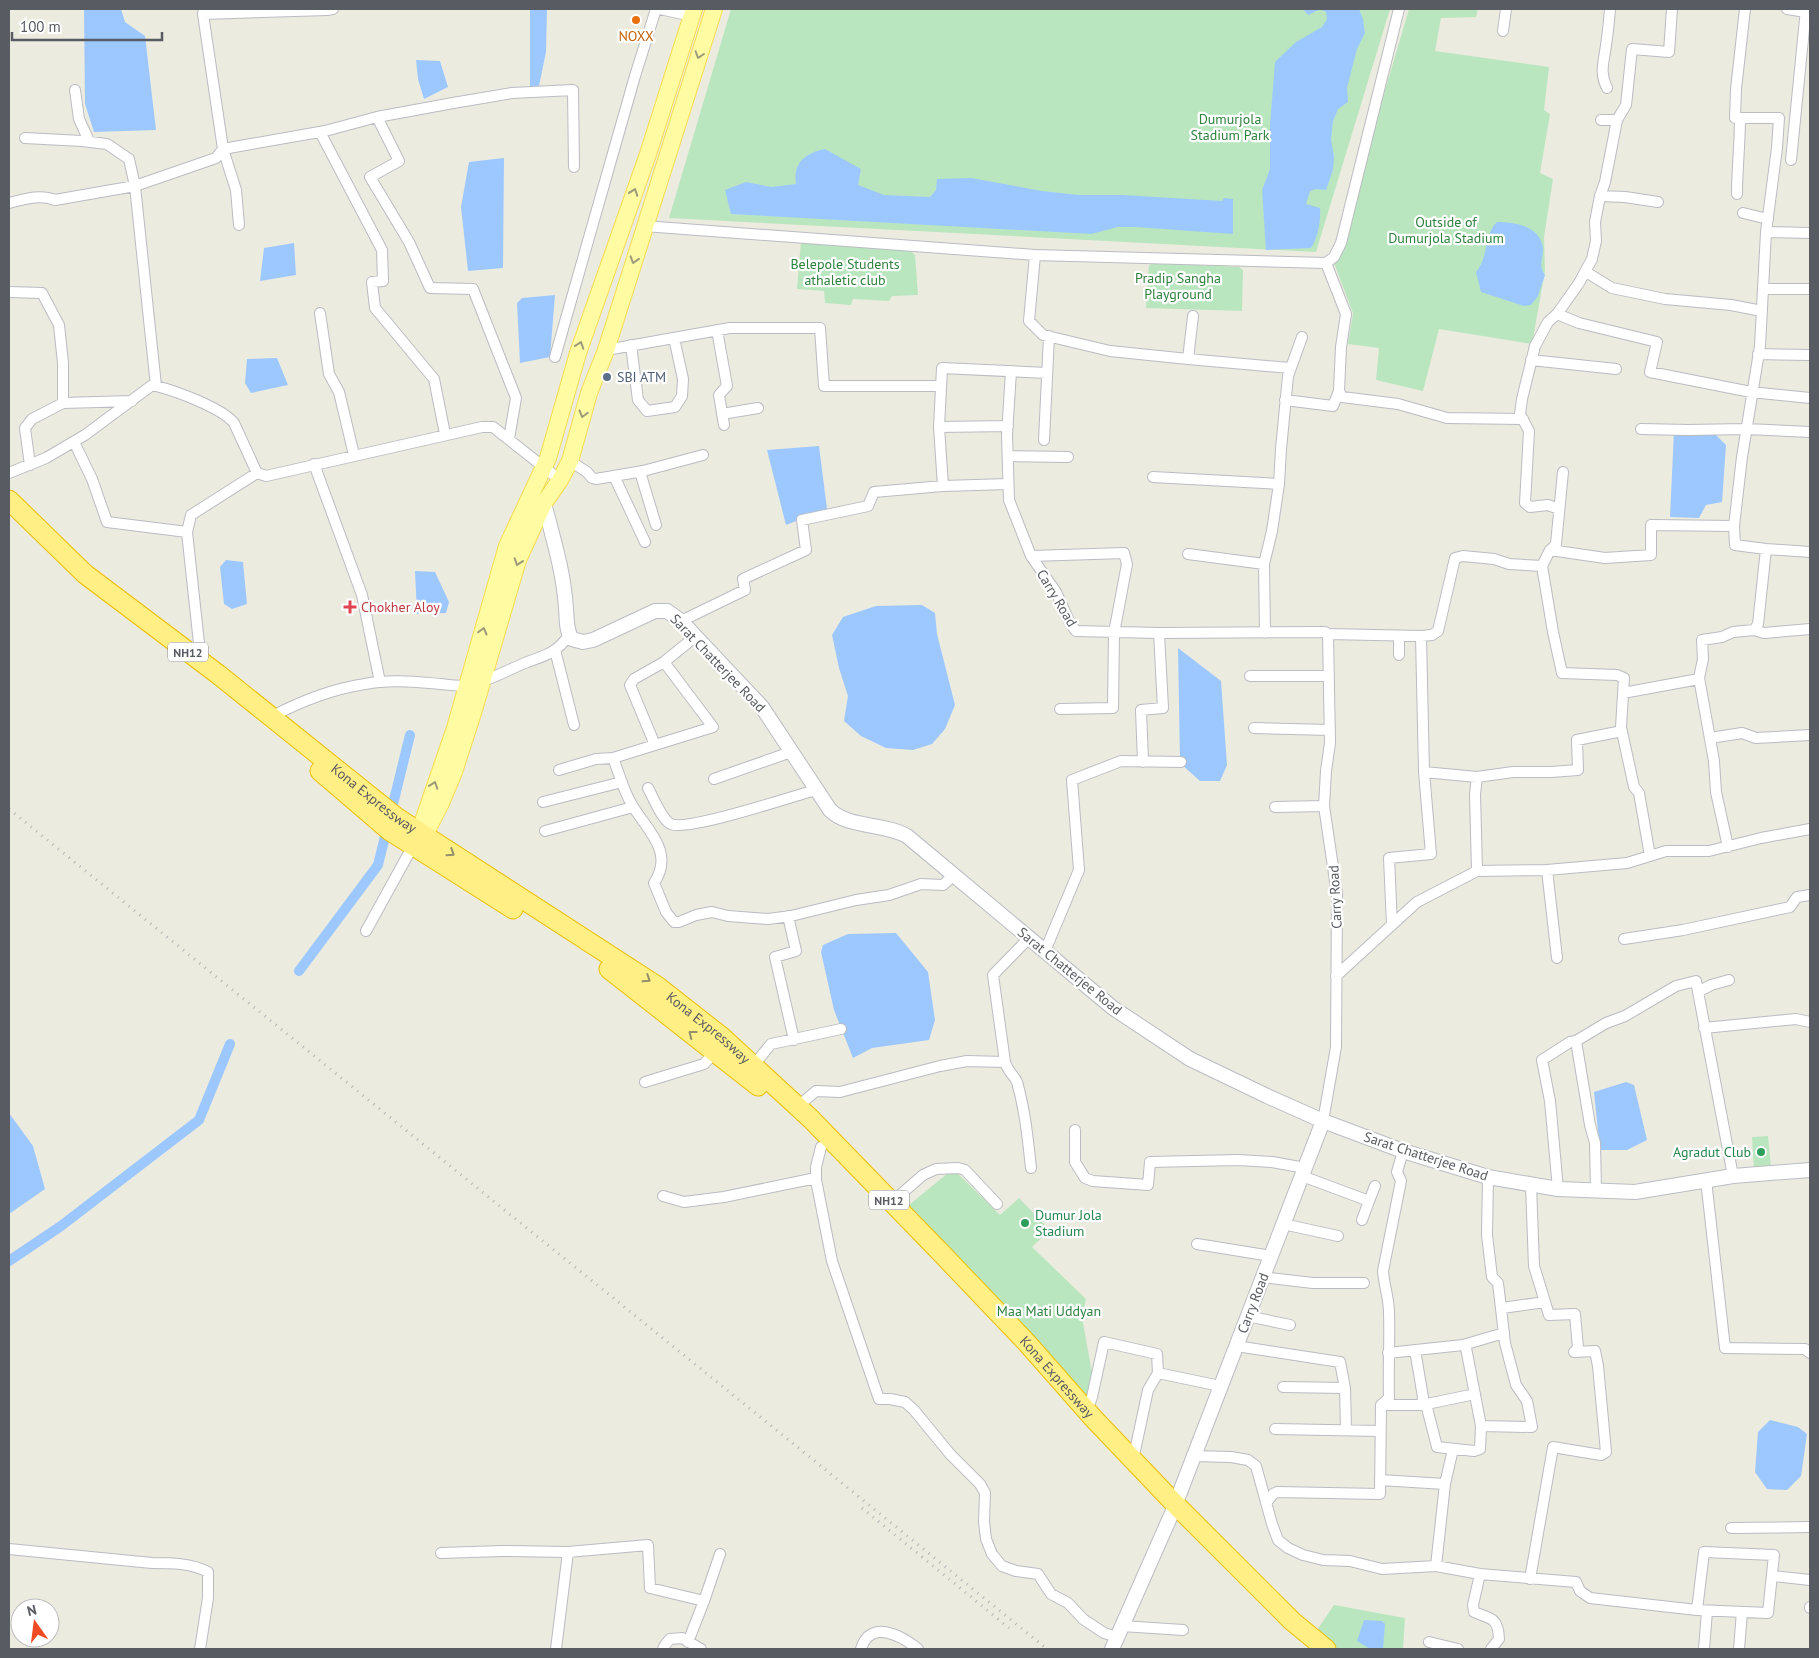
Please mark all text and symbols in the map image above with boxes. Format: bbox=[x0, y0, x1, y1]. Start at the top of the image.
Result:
scale bar bbox=[12, 10, 162, 42]
marker: NOXX bbox=[630, 14, 642, 26]
text: 100 m bbox=[20, 17, 61, 36]
place label: NOXX bbox=[618, 27, 654, 45]
one-way arrow bbox=[695, 50, 705, 59]
park label: Dumurjola Stadium Park bbox=[1191, 110, 1270, 144]
one-way arrow bbox=[628, 188, 638, 197]
park label: Outside of Dumurjola Stadium bbox=[1388, 213, 1504, 247]
one-way arrow bbox=[629, 255, 639, 264]
park label: Belepole Students athaletic club bbox=[790, 255, 900, 289]
park label: Pradip Sangha Playground bbox=[1135, 269, 1221, 303]
one-way arrow bbox=[575, 341, 585, 350]
place label: SBI ATM bbox=[617, 368, 666, 386]
marker: SBI ATM bbox=[601, 371, 613, 383]
one-way arrow bbox=[578, 410, 589, 419]
one-way arrow bbox=[514, 557, 524, 566]
street label: Carry Road bbox=[1033, 566, 1081, 630]
place label: Chokher Aloy bbox=[361, 598, 440, 616]
marker: Chokher Aloy bbox=[343, 600, 357, 614]
street label: Sarat Chatterjee Road bbox=[667, 610, 769, 716]
one-way arrow bbox=[478, 627, 488, 635]
road number: NH12 bbox=[168, 642, 208, 662]
street label: Kona Expressway bbox=[328, 760, 421, 837]
one-way arrow bbox=[428, 782, 438, 790]
one-way arrow bbox=[446, 847, 455, 856]
street label: Carry Road bbox=[1324, 865, 1346, 929]
street label: Sarat Chatterjee Road bbox=[1014, 923, 1126, 1019]
one-way arrow bbox=[641, 973, 650, 983]
street label: Kona Expressway bbox=[663, 988, 754, 1068]
one-way arrow bbox=[689, 1030, 698, 1039]
street label: Sarat Chatterjee Road bbox=[1362, 1127, 1490, 1185]
place label: Agradut Club bbox=[1673, 1143, 1751, 1161]
marker: Agradut Club bbox=[1755, 1146, 1767, 1158]
road number: NH12 bbox=[869, 1190, 909, 1210]
place label: Dumur Jola Stadium bbox=[1035, 1206, 1102, 1240]
marker: Dumur Jola Stadium bbox=[1019, 1217, 1031, 1229]
street label: Carry Road bbox=[1233, 1270, 1273, 1336]
park label: Maa Mati Uddyan bbox=[997, 1302, 1101, 1320]
street label: Kona Expressway bbox=[1016, 1332, 1098, 1422]
north arrow bbox=[10, 1598, 60, 1648]
text: N bbox=[25, 1601, 38, 1620]

